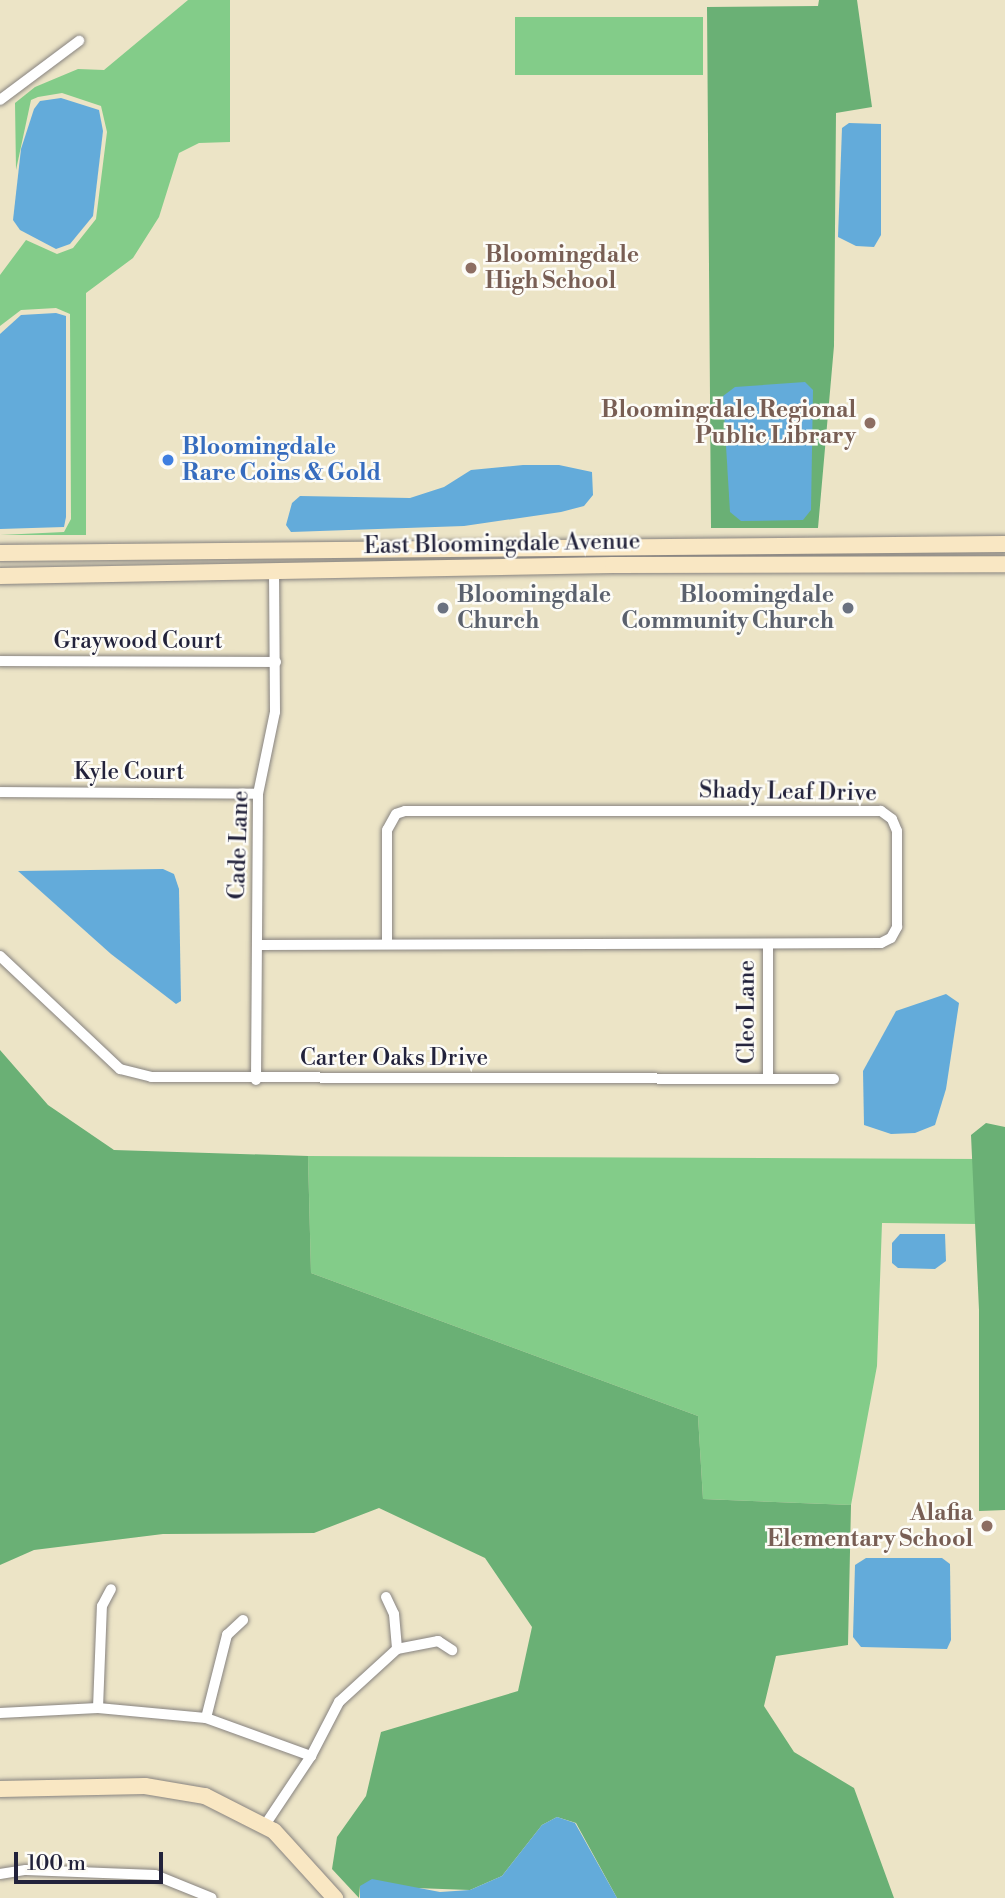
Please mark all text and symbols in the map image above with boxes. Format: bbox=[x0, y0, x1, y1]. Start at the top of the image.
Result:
place label: Bloomingdale High School bbox=[485, 241, 639, 295]
marker: Bloomingdale High School bbox=[463, 260, 479, 276]
place label: Bloomingdale Regional Public Library bbox=[601, 396, 856, 450]
marker: Bloomingdale Regional Public Library bbox=[862, 415, 878, 431]
place label: Bloomingdale Rare Coins & Gold bbox=[182, 433, 381, 487]
marker: Bloomingdale Rare Coins & Gold bbox=[160, 452, 176, 468]
street label: East Bloomingdale Avenue bbox=[364, 528, 640, 560]
place label: Bloomingdale Church bbox=[457, 581, 611, 635]
place label: Bloomingdale Community Church bbox=[621, 581, 834, 635]
marker: Bloomingdale Church bbox=[435, 600, 451, 616]
marker: Bloomingdale Community Church bbox=[840, 600, 856, 616]
street label: Graywood Court bbox=[53, 627, 223, 655]
street label: Kyle Court bbox=[74, 758, 184, 786]
street label: Shady Leaf Drive bbox=[699, 777, 877, 807]
street label: Cade Lane bbox=[223, 790, 255, 900]
street label: Cleo Lane bbox=[733, 960, 761, 1064]
street label: Carter Oaks Drive bbox=[300, 1044, 488, 1072]
place label: Alafia Elementary School bbox=[767, 1499, 973, 1553]
marker: Alafia Elementary School bbox=[979, 1518, 995, 1534]
scale bar bbox=[18, 1839, 166, 1883]
text: 100 m bbox=[27, 1851, 86, 1877]

